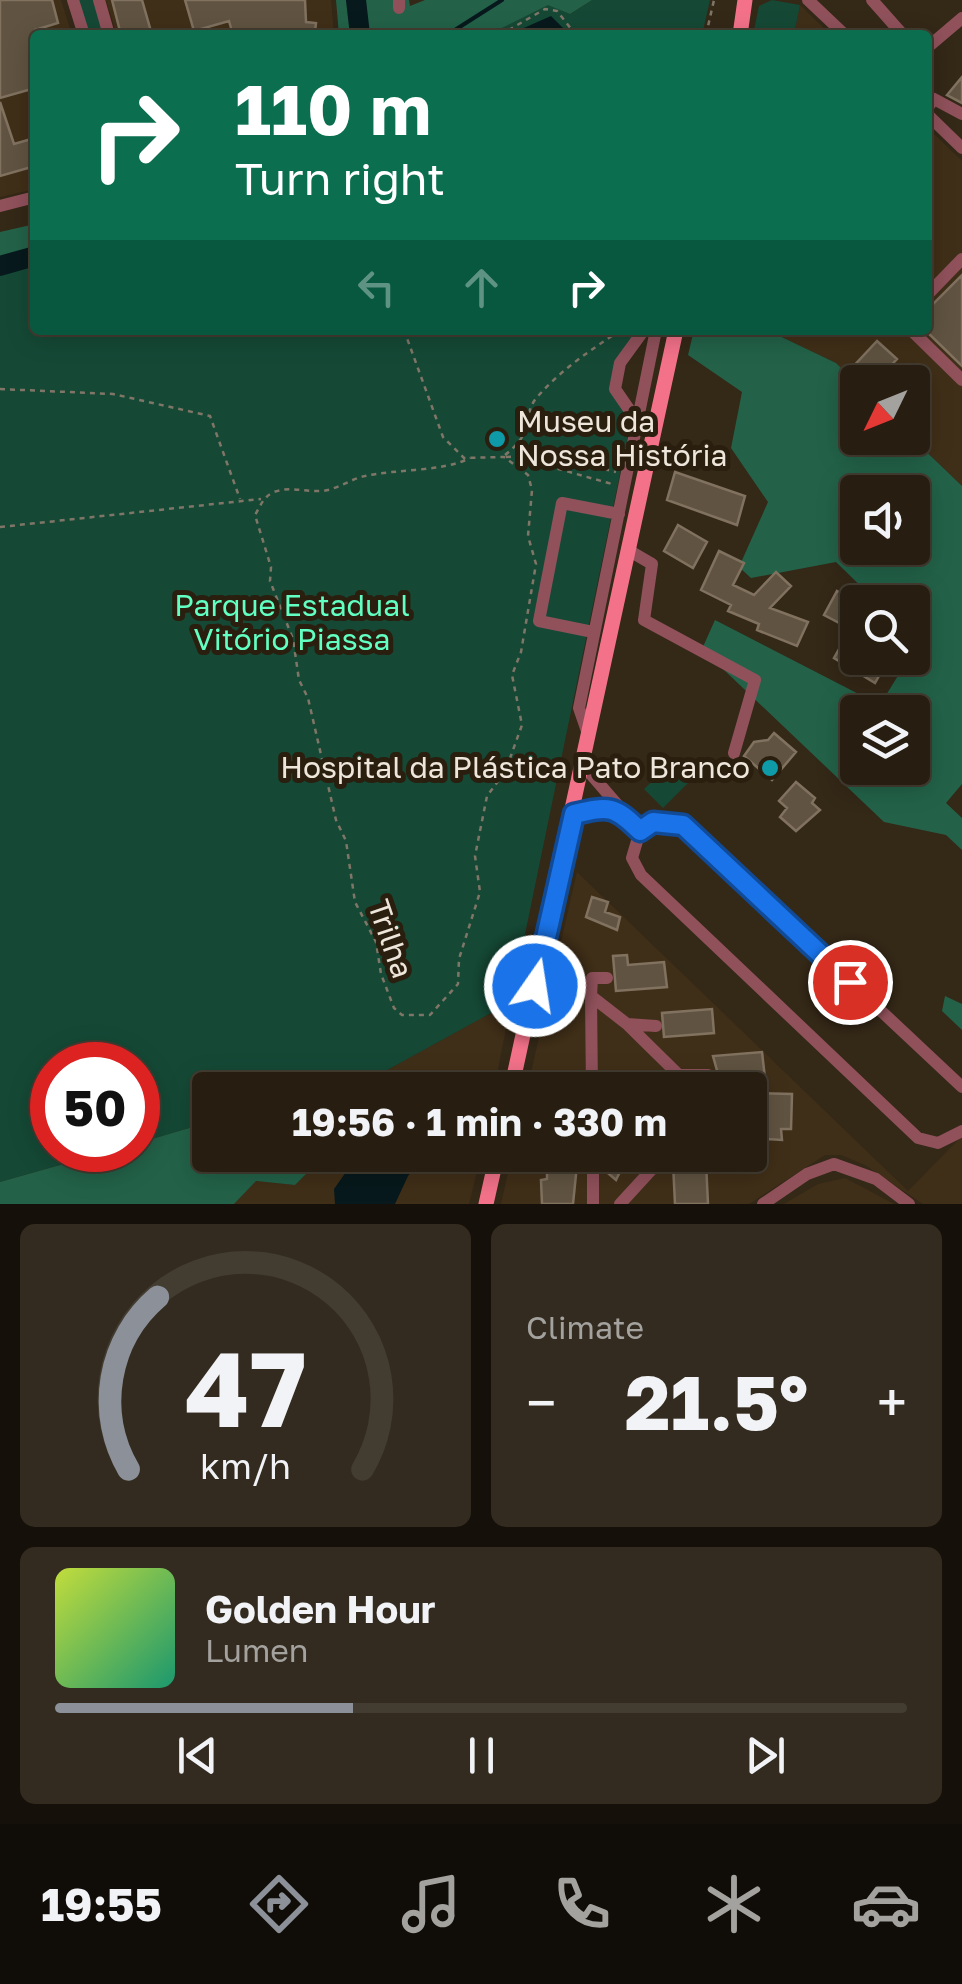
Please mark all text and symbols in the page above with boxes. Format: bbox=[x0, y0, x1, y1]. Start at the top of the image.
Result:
text: 110 m bbox=[235, 66, 431, 150]
icon: right bbox=[70, 70, 200, 200]
text: Turn right bbox=[235, 151, 445, 205]
icon: left bbox=[349, 260, 404, 315]
icon: ahead bbox=[454, 260, 509, 315]
icon: right bbox=[559, 260, 614, 315]
north arrow bbox=[840, 365, 930, 455]
map controls bbox=[840, 365, 930, 785]
place label: Museu da Nossa História bbox=[517, 403, 727, 473]
marker: Museu da Nossa História bbox=[486, 428, 508, 450]
button: sound bbox=[840, 475, 930, 565]
button: search bbox=[840, 585, 930, 675]
park label: Parque Estadual Vitório Piassa bbox=[174, 587, 410, 657]
button: layers bbox=[840, 695, 930, 785]
place label: Hospital da Plástica Pato Branco bbox=[280, 749, 750, 785]
marker: Hospital da Plástica Pato Branco bbox=[759, 757, 781, 779]
street label: Trilha bbox=[361, 895, 421, 983]
position arrow bbox=[483, 934, 587, 1038]
pin bbox=[808, 940, 893, 1025]
icon: arrive bbox=[823, 955, 878, 1010]
speed limit sign: 50 bbox=[30, 1042, 160, 1172]
text: 19:56 · 1 min · 330 m bbox=[292, 1099, 667, 1144]
text: Climate bbox=[526, 1308, 644, 1346]
text: 47 bbox=[185, 1325, 306, 1450]
text: 21.5° bbox=[625, 1356, 808, 1447]
text: − bbox=[526, 1369, 556, 1435]
text: + bbox=[877, 1369, 907, 1435]
text: km/h bbox=[200, 1444, 291, 1487]
text: Golden Hour bbox=[205, 1586, 436, 1631]
text: Lumen bbox=[205, 1631, 309, 1669]
icon: previous bbox=[170, 1728, 225, 1783]
icon: pause bbox=[454, 1728, 509, 1783]
icon: next bbox=[738, 1728, 793, 1783]
icon: directions bbox=[244, 1869, 314, 1939]
icon: music bbox=[396, 1869, 466, 1939]
icon: phone bbox=[547, 1869, 617, 1939]
icon: climate bbox=[699, 1869, 769, 1939]
icon: car bbox=[851, 1869, 921, 1939]
text: 19:55 bbox=[41, 1877, 162, 1931]

